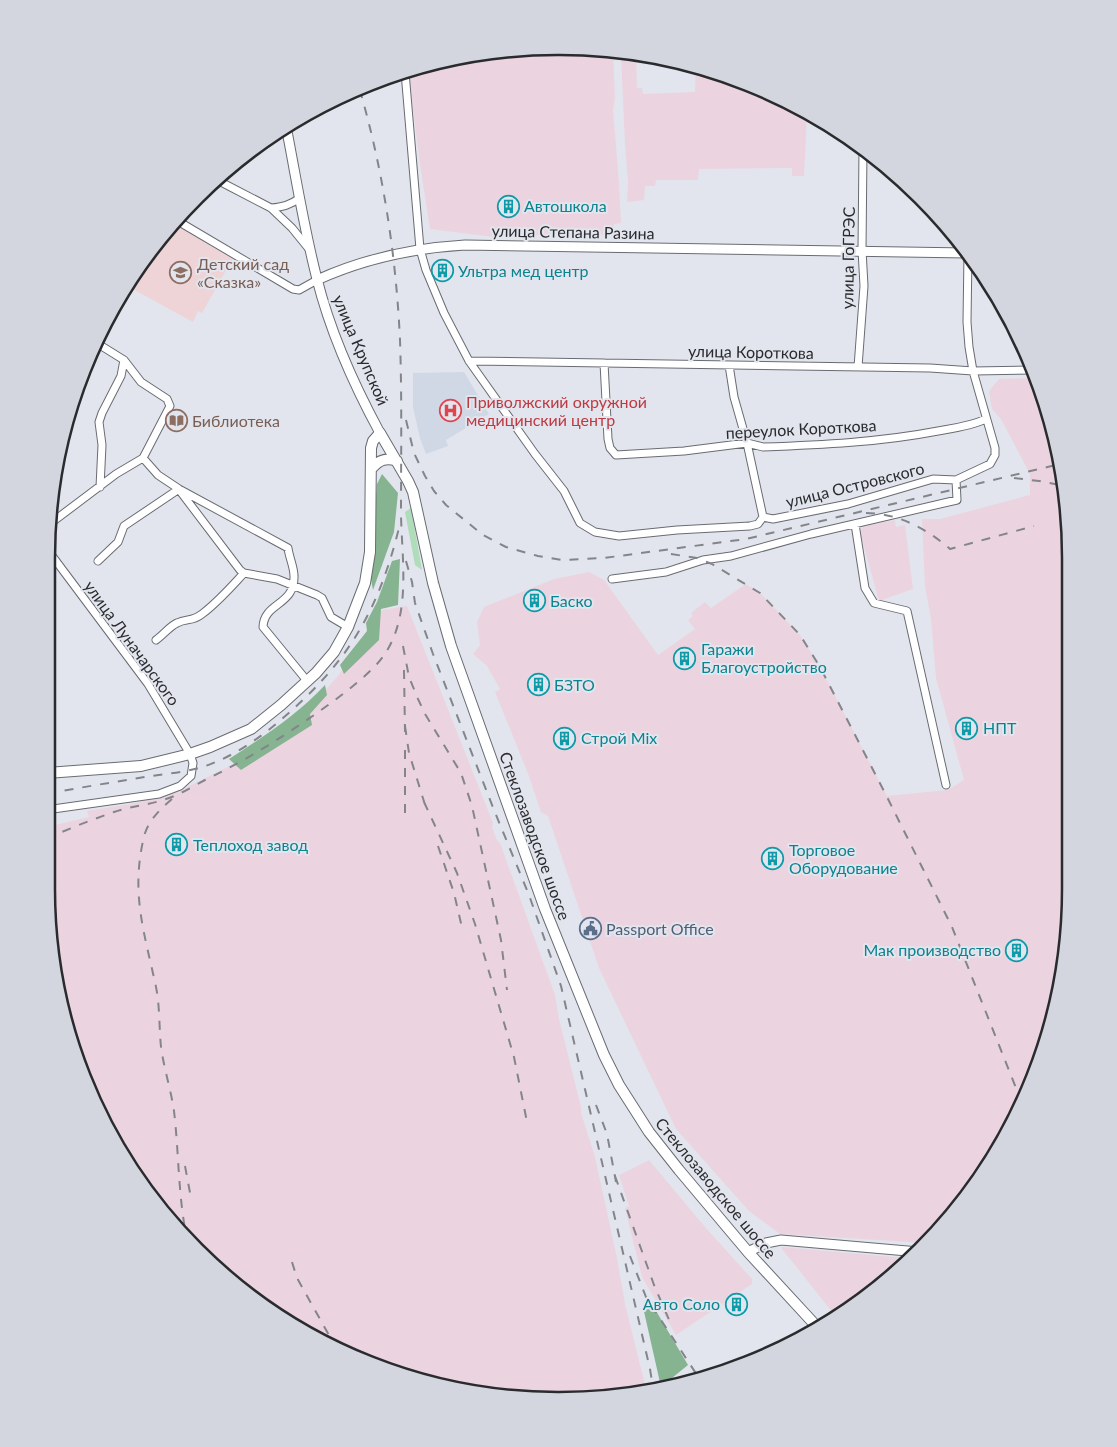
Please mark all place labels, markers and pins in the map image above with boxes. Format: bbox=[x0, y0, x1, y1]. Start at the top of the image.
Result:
building icon: Автошкола bbox=[496, 194, 520, 218]
place label: Автошкола bbox=[524, 196, 607, 215]
place label: Детский сад «Сказка» bbox=[197, 254, 289, 291]
building icon: Ультра мед центр bbox=[430, 259, 454, 283]
school or university icon: Детский сад «Сказка» bbox=[169, 261, 193, 285]
place label: Ультра мед центр bbox=[458, 261, 589, 280]
place label: Приволжский окружной медицинский центр bbox=[466, 392, 647, 429]
hospital icon: Приволжский окружной медицинский центр bbox=[438, 399, 462, 423]
library icon: Библиотека bbox=[164, 409, 188, 433]
place label: Библиотека bbox=[192, 411, 280, 430]
building icon: Баско bbox=[522, 589, 546, 613]
place label: Баско bbox=[550, 591, 593, 610]
place label: Гаражи Благоустройство bbox=[701, 639, 827, 676]
building icon: Гаражи Благоустройство bbox=[673, 646, 697, 670]
building icon: БЗТО bbox=[526, 673, 550, 697]
place label: БЗТО bbox=[554, 675, 595, 694]
building icon: НПТ bbox=[955, 716, 979, 740]
place label: НПТ bbox=[983, 718, 1017, 737]
building icon: Строй Mix bbox=[553, 726, 577, 750]
place label: Строй Mix bbox=[581, 728, 657, 747]
building icon: Теплоход завод bbox=[165, 833, 189, 857]
place label: Теплоход завод bbox=[193, 835, 308, 854]
place label: Торговое Оборудование bbox=[789, 840, 898, 877]
building icon: Торговое Оборудование bbox=[761, 847, 785, 871]
public building icon: Passport Office bbox=[578, 917, 602, 941]
place label: Passport Office bbox=[606, 919, 714, 938]
building icon: Мак производство bbox=[1005, 938, 1029, 962]
place label: Мак производство bbox=[863, 940, 1001, 959]
building icon: Авто Соло bbox=[724, 1292, 748, 1316]
place label: Авто Соло bbox=[643, 1294, 720, 1313]

